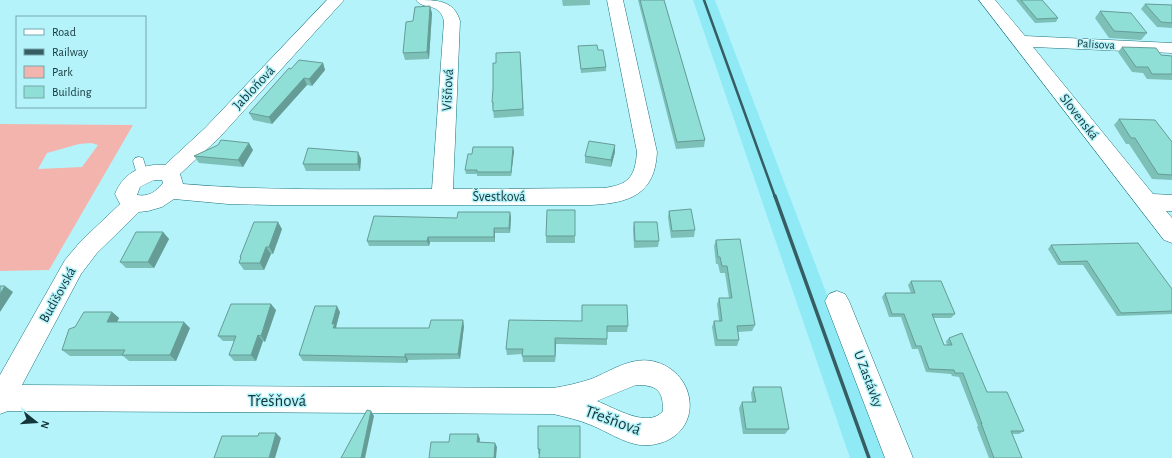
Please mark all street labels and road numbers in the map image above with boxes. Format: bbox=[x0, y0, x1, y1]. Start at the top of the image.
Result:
street label: Palisova bbox=[1077, 37, 1116, 51]
street label: Jabloňová bbox=[230, 63, 278, 113]
street label: Višňová bbox=[440, 68, 456, 112]
street label: Slovenská bbox=[1057, 92, 1101, 143]
street label: Švestková bbox=[472, 188, 526, 204]
street label: Budišovská bbox=[37, 265, 79, 325]
street label: U Zastávky bbox=[851, 349, 885, 409]
street label: Třešňová bbox=[248, 392, 306, 409]
street label: Třešňová bbox=[583, 402, 644, 438]

